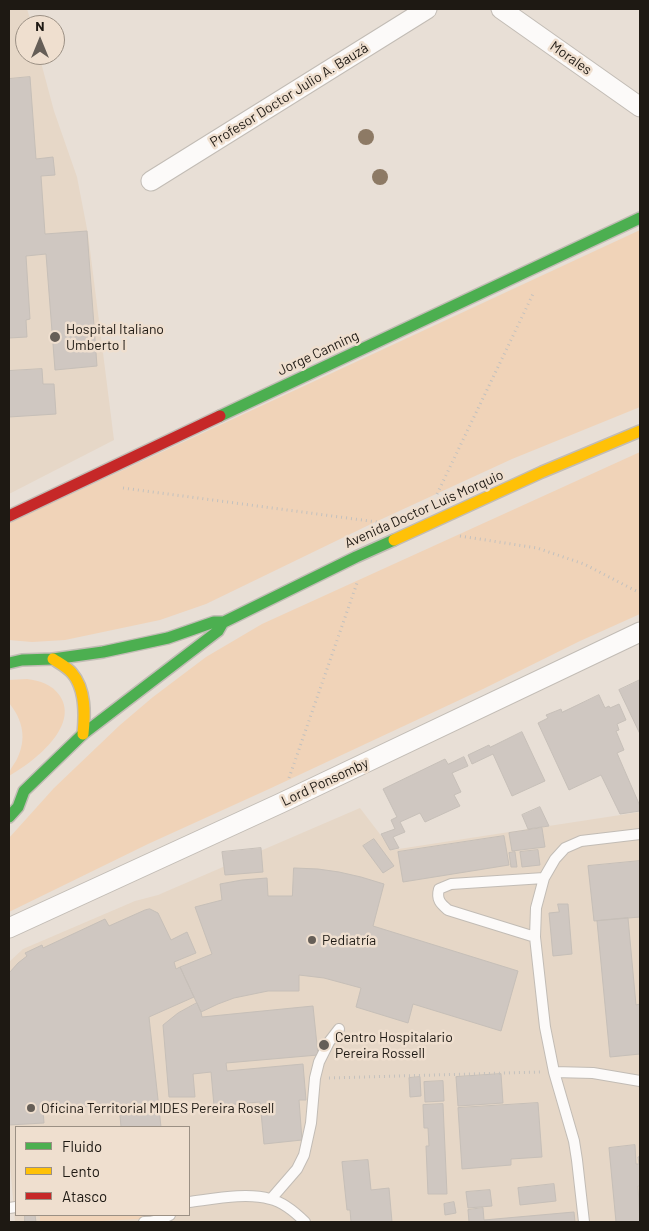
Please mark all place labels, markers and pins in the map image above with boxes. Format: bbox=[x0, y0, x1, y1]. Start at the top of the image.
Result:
place label: Hospital Italiano Umberto I bbox=[66, 321, 164, 354]
marker: Hospital Italiano Umberto I bbox=[48, 330, 62, 344]
place label: Pediatría bbox=[322, 932, 376, 948]
marker: Pediatría bbox=[306, 934, 318, 946]
place label: Centro Hospitalario Pereira Rossell bbox=[335, 1029, 453, 1062]
marker: Centro Hospitalario Pereira Rossell bbox=[317, 1038, 331, 1052]
place label: Oficina Territorial MIDES Pereira Rosell bbox=[41, 1100, 274, 1116]
marker: Oficina Territorial MIDES Pereira Rosell bbox=[25, 1102, 37, 1114]

